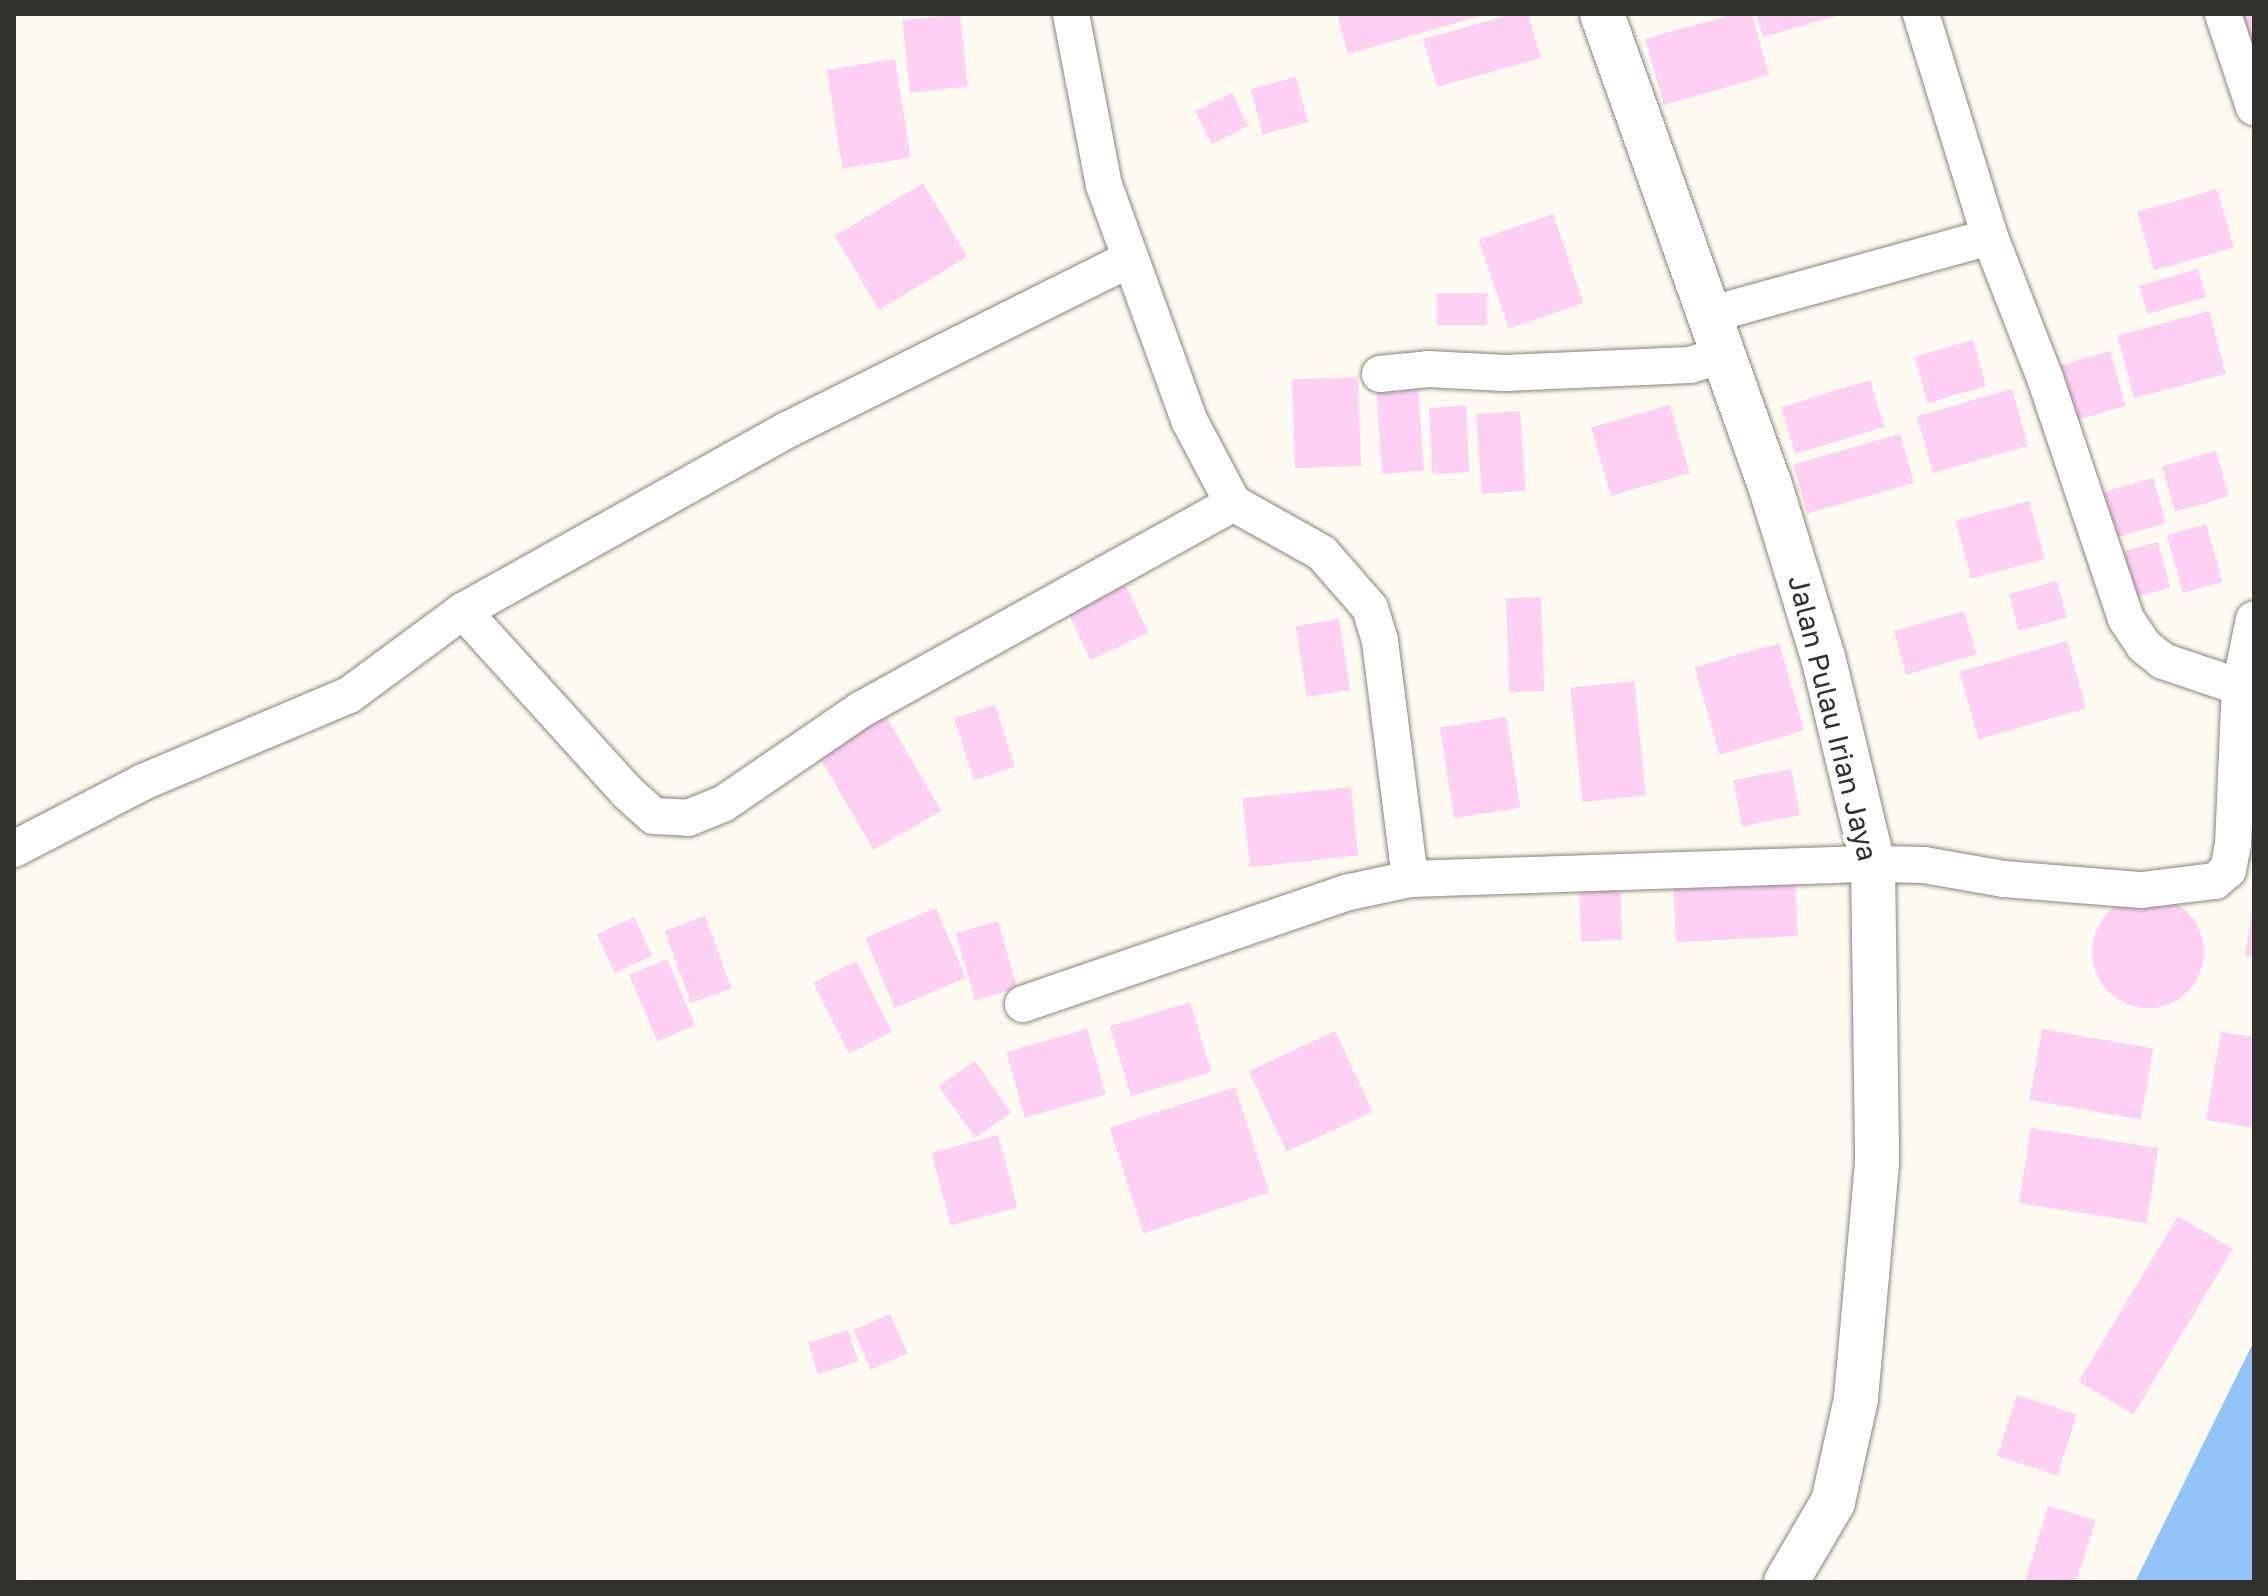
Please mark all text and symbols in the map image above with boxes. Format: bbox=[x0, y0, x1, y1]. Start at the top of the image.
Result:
street label: Jalan Pulau Irian Jaya bbox=[1781, 572, 1885, 864]

